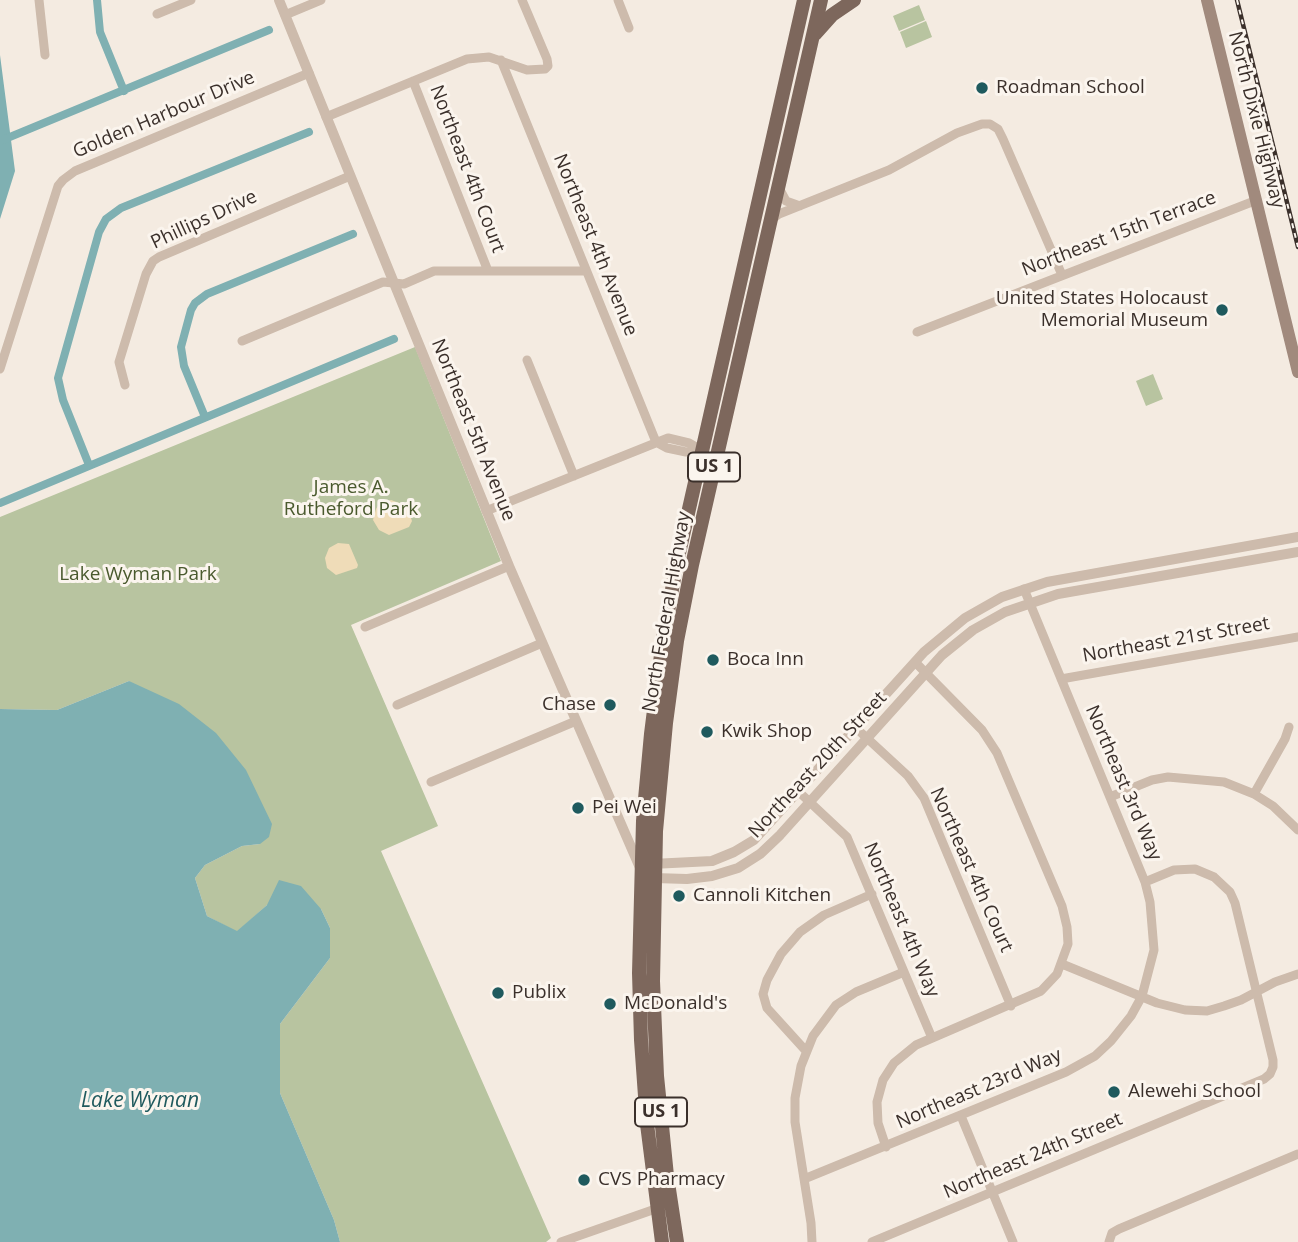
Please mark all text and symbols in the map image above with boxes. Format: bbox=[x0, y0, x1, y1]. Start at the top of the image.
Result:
street label: North Dixie Highway bbox=[1223, 29, 1289, 211]
street label: Golden Harbour Drive bbox=[70, 66, 258, 164]
place label: Roadman School bbox=[996, 77, 1145, 99]
marker: Roadman School bbox=[974, 80, 990, 96]
street label: Northeast 4th Court bbox=[425, 82, 509, 256]
street label: Northeast 4th Avenue bbox=[548, 151, 642, 339]
street label: Phillips Drive bbox=[147, 185, 261, 255]
street label: Northeast 15th Terrace bbox=[1019, 186, 1219, 282]
place label: United States Holocaust Memorial Museum bbox=[996, 288, 1208, 332]
marker: United States Holocaust Memorial Museum bbox=[1214, 302, 1230, 318]
street label: Northeast 5th Avenue bbox=[426, 336, 520, 524]
road number: US 1 bbox=[688, 452, 740, 481]
park label: James A. Rutheford Park bbox=[284, 477, 418, 521]
street label: North Federal Highway bbox=[638, 510, 696, 714]
park label: Lake Wyman Park bbox=[59, 564, 217, 586]
street label: Northeast 21st Street bbox=[1081, 612, 1271, 668]
place label: Boca Inn bbox=[727, 649, 804, 671]
marker: Boca Inn bbox=[705, 652, 721, 668]
street label: Northeast 20th Street bbox=[744, 687, 892, 843]
place label: Chase bbox=[542, 694, 596, 716]
marker: Chase bbox=[602, 697, 618, 713]
street label: Northeast 3rd Way bbox=[1080, 702, 1166, 864]
place label: Kwik Shop bbox=[721, 721, 812, 743]
marker: Kwik Shop bbox=[699, 724, 715, 740]
street label: Northeast 4th Court bbox=[924, 784, 1018, 956]
place label: Pei Wei bbox=[592, 797, 657, 819]
marker: Pei Wei bbox=[570, 800, 586, 816]
street label: Northeast 4th Way bbox=[858, 839, 944, 1001]
place label: Cannoli Kitchen bbox=[693, 885, 831, 907]
marker: Cannoli Kitchen bbox=[671, 888, 687, 904]
place label: Publix bbox=[512, 982, 566, 1004]
marker: Publix bbox=[490, 985, 506, 1001]
place label: McDonald's bbox=[624, 993, 727, 1015]
marker: McDonald's bbox=[602, 996, 618, 1012]
street label: Northeast 23rd Way bbox=[893, 1044, 1065, 1134]
place label: Alewehi School bbox=[1128, 1081, 1261, 1103]
marker: Alewehi School bbox=[1106, 1084, 1122, 1100]
water label: Lake Wyman bbox=[81, 1088, 199, 1114]
road number: US 1 bbox=[635, 1098, 687, 1126]
street label: Northeast 24th Street bbox=[940, 1108, 1126, 1204]
place label: CVS Pharmacy bbox=[598, 1169, 725, 1191]
marker: CVS Pharmacy bbox=[576, 1172, 592, 1188]

